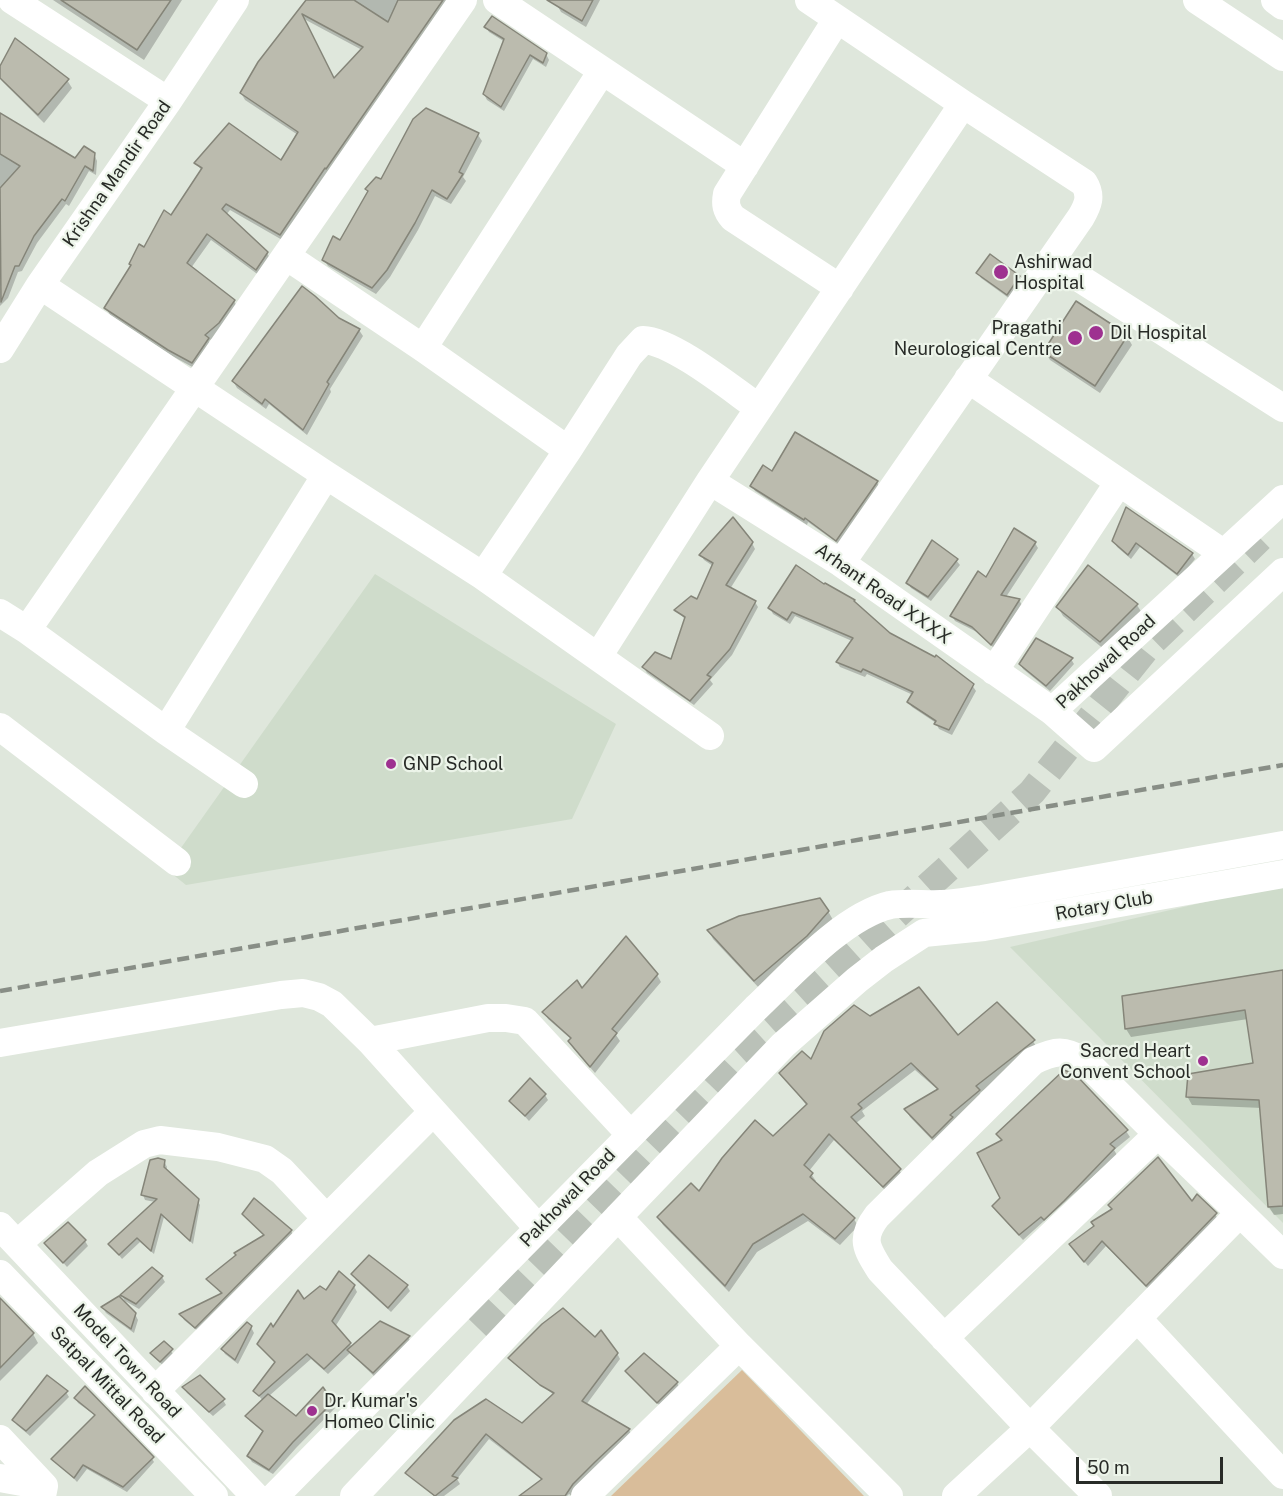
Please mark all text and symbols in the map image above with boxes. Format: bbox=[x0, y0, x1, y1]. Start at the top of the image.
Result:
street label: Krishna Mandir Road bbox=[58, 97, 176, 251]
place label: Ashirwad Hospital bbox=[1014, 251, 1092, 294]
marker: Ashirwad Hospital bbox=[992, 263, 1010, 281]
place label: Pragathi Neurological Centre bbox=[894, 317, 1062, 360]
place label: Dil Hospital bbox=[1110, 322, 1207, 344]
marker: Dil Hospital bbox=[1087, 324, 1105, 342]
marker: Pragathi Neurological Centre bbox=[1066, 329, 1084, 347]
street label: Arhant Road XXXX bbox=[811, 539, 955, 649]
street label: Pakhowal Road bbox=[1052, 610, 1160, 714]
place label: GNP School bbox=[403, 753, 504, 775]
marker: GNP School bbox=[384, 757, 398, 771]
street label: Rotary Club bbox=[1054, 887, 1154, 925]
place label: Sacred Heart Convent School bbox=[1060, 1040, 1191, 1082]
marker: Sacred Heart Convent School bbox=[1196, 1054, 1210, 1068]
street label: Pakhowal Road bbox=[516, 1144, 620, 1252]
street label: Model Town Road bbox=[69, 1300, 185, 1422]
street label: Satpal Mittal Road bbox=[45, 1322, 169, 1448]
place label: Dr. Kumar's Homeo Clinic bbox=[324, 1390, 435, 1432]
marker: Dr. Kumar's Homeo Clinic bbox=[305, 1404, 319, 1418]
scale bar bbox=[1079, 1445, 1226, 1483]
text: 50 m bbox=[1087, 1457, 1130, 1478]

